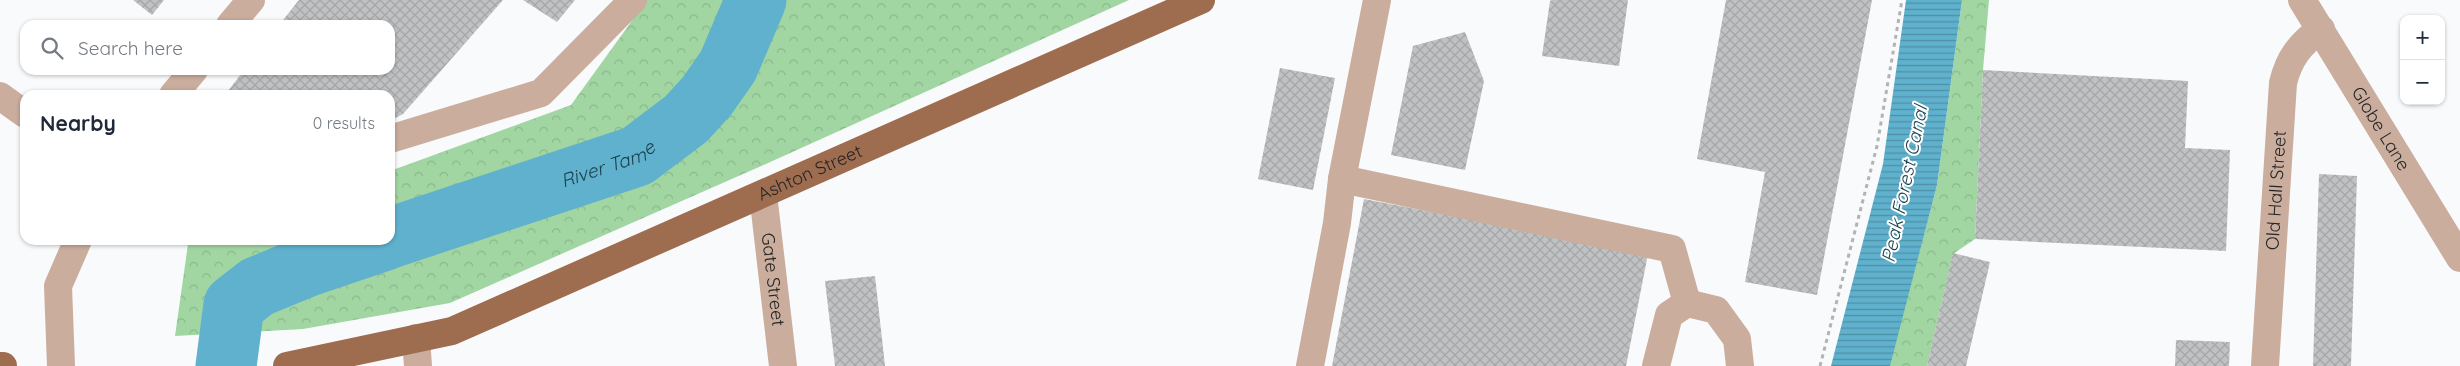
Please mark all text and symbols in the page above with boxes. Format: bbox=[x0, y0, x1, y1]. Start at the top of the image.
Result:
map controls bbox=[2400, 15, 2445, 105]
button: + bbox=[2400, 15, 2445, 60]
search box bbox=[20, 20, 395, 75]
icon: search bbox=[38, 34, 66, 62]
text: Search here bbox=[78, 36, 183, 60]
button: − bbox=[2400, 60, 2445, 105]
street label: Globe Lane bbox=[2347, 82, 2416, 175]
water label: Peak Forest Canal bbox=[1876, 101, 1933, 265]
text: Nearby bbox=[40, 110, 116, 136]
text: 0 results bbox=[313, 113, 375, 133]
street label: Old Hall Street bbox=[2260, 130, 2291, 251]
water label: River Tame bbox=[557, 134, 661, 193]
street label: Ashton Street bbox=[754, 139, 866, 205]
street label: Gate Street bbox=[757, 231, 790, 327]

